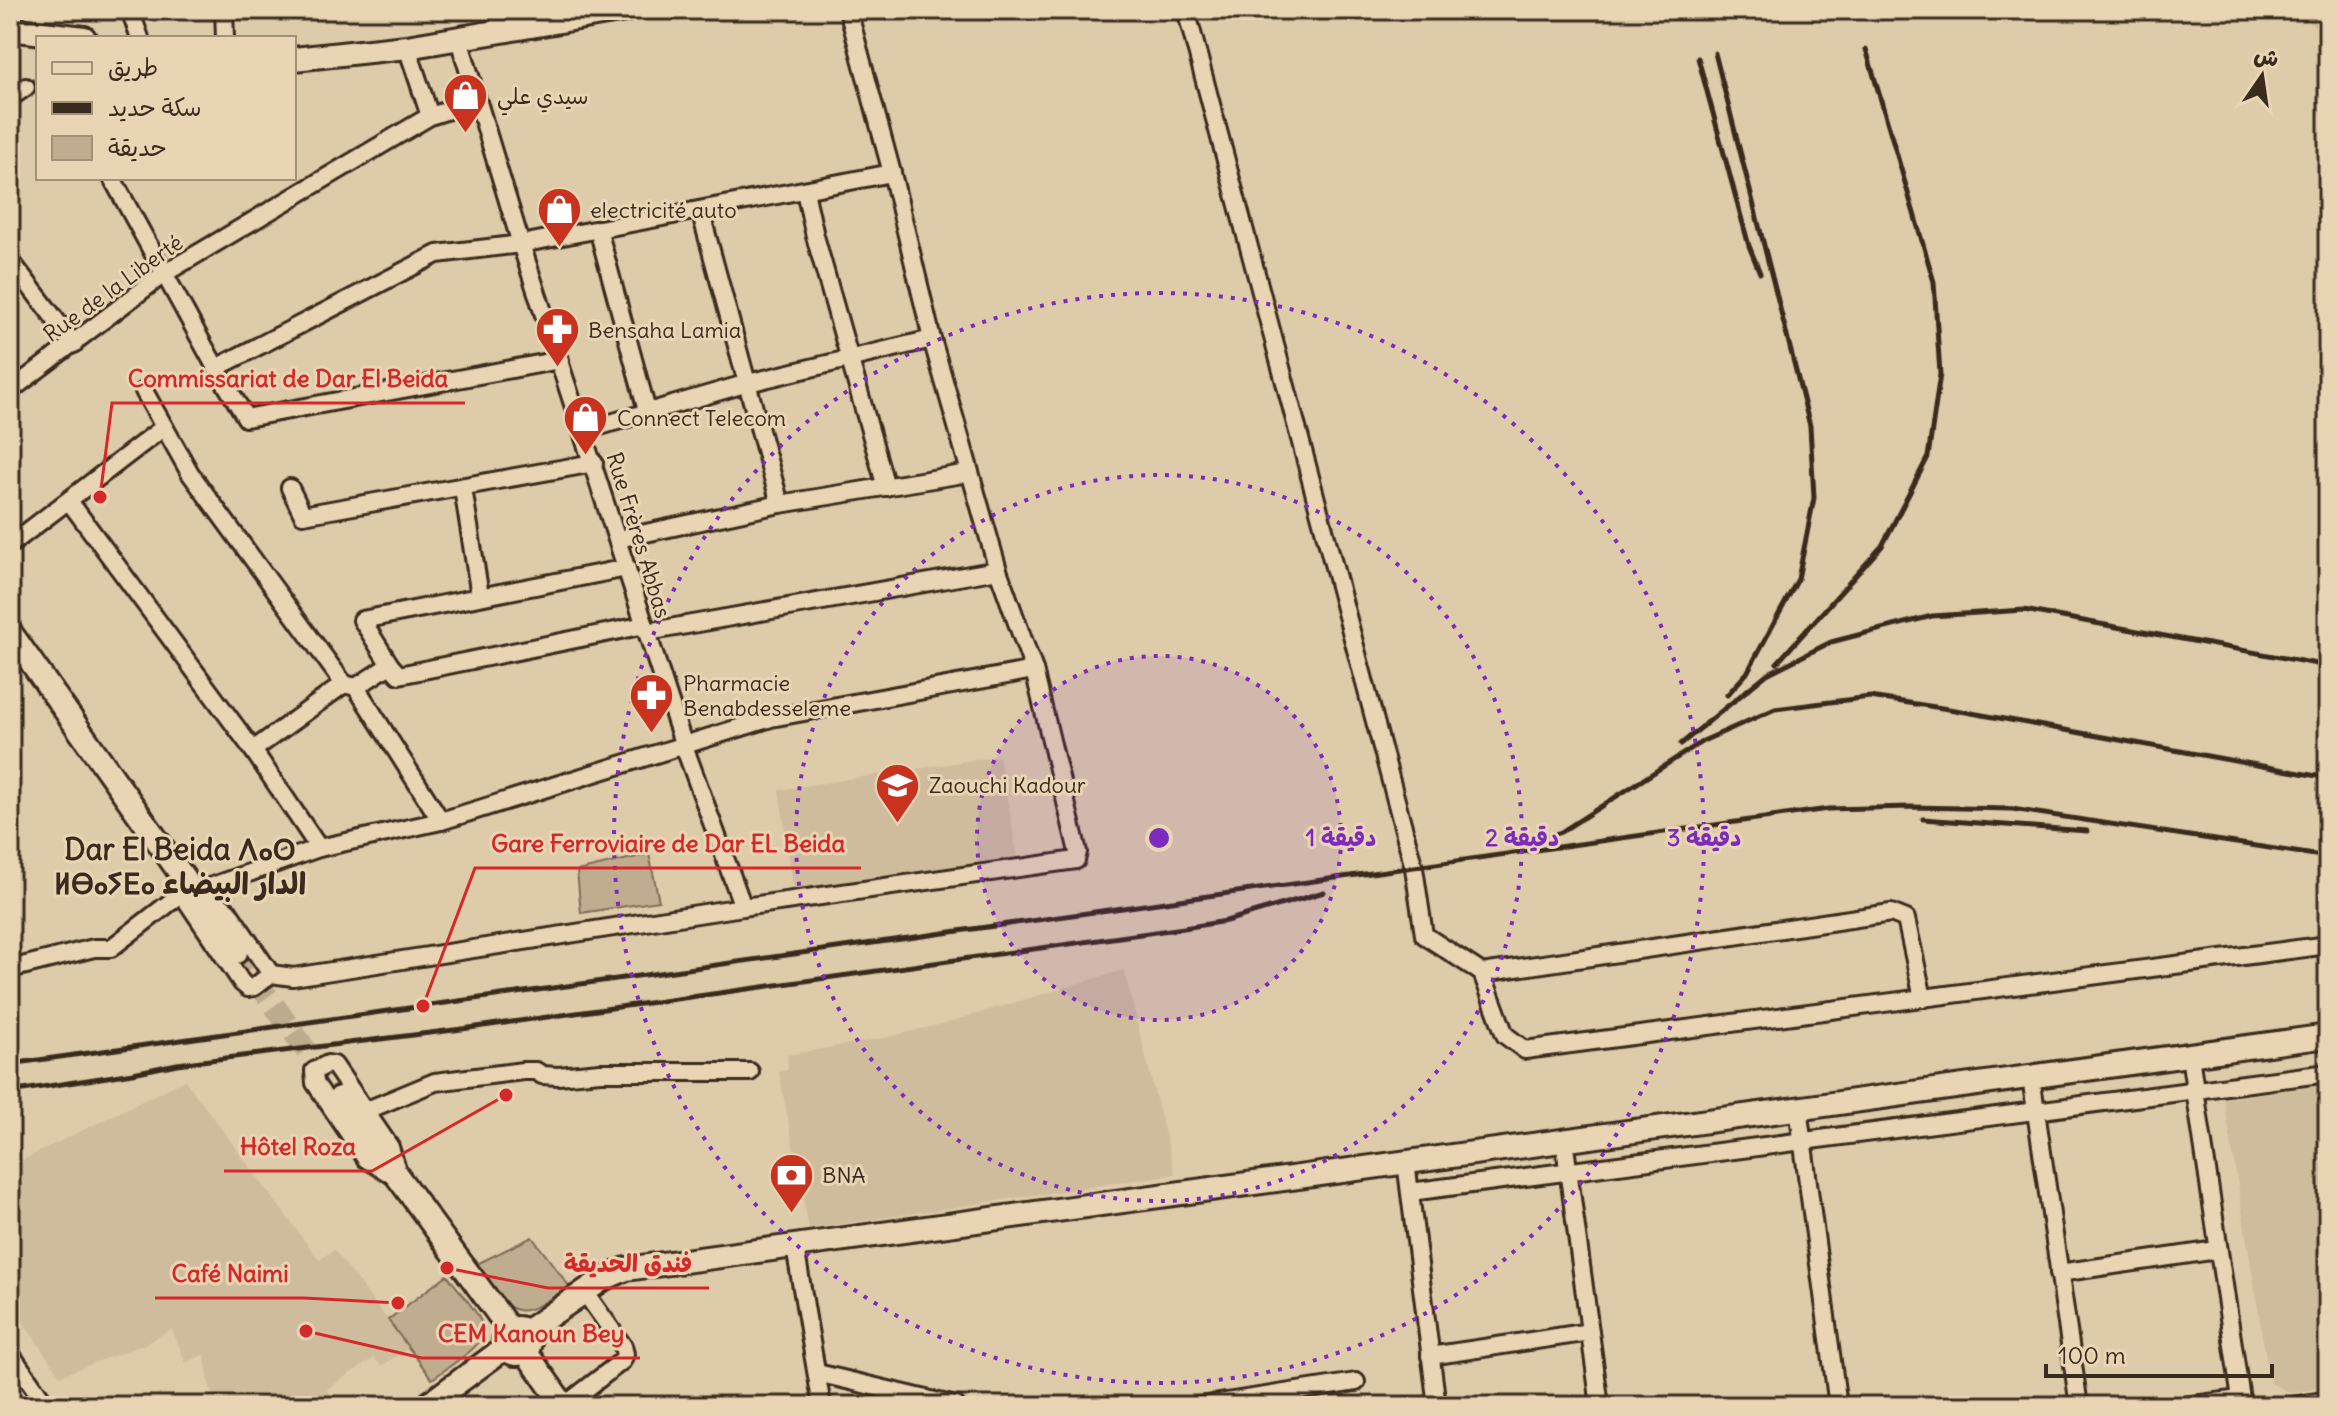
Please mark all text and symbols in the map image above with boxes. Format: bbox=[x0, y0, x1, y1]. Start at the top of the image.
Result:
legend bbox=[36, 36, 296, 180]
north arrow bbox=[2222, 36, 2302, 116]
text: ش bbox=[2252, 40, 2281, 73]
text: طريق bbox=[108, 52, 158, 82]
shop icon: سيدي علي bbox=[442, 72, 490, 135]
place label: سيدي علي bbox=[497, 82, 589, 116]
text: سكة حديد bbox=[108, 92, 202, 122]
text: حديقة bbox=[108, 132, 167, 162]
shop icon: electricité auto bbox=[535, 186, 583, 249]
place label: electricité auto bbox=[590, 196, 737, 224]
street label: Rue de la Liberté bbox=[38, 228, 188, 348]
pharmacy icon: Bensaha Lamia bbox=[533, 306, 581, 369]
place label: Bensaha Lamia bbox=[588, 316, 741, 344]
callout: Commissariat de Dar El Beida bbox=[112, 355, 465, 403]
text: Commissariat de Dar El Beida bbox=[128, 363, 449, 393]
shop icon: Connect Telecom bbox=[562, 394, 610, 457]
place label: Connect Telecom bbox=[617, 404, 786, 432]
street label: Rue Frères Abbas bbox=[600, 449, 678, 621]
place label: Pharmacie Benabdesseleme bbox=[683, 669, 851, 722]
pharmacy icon: Pharmacie Benabdesseleme bbox=[628, 672, 676, 735]
school or university icon: Zaouchi Kadour bbox=[874, 761, 922, 824]
place label: Zaouchi Kadour bbox=[929, 771, 1086, 799]
callout: Gare Ferroviaire de Dar EL Beida bbox=[475, 820, 861, 868]
text: 1 دقيقة bbox=[1306, 822, 1376, 852]
text: 2 دقيقة bbox=[1485, 822, 1559, 852]
text: 3 دقيقة bbox=[1667, 822, 1741, 852]
centre of rings bbox=[1145, 824, 1173, 852]
text: Gare Ferroviaire de Dar EL Beida bbox=[491, 828, 845, 858]
district label: Dar El Beida ⴷⴰⵔ ⵍⴱⴰⵢⴹⴰ الدار البيضاء bbox=[54, 830, 306, 902]
callout: Hôtel Roza bbox=[224, 1123, 372, 1171]
text: Hôtel Roza bbox=[240, 1131, 356, 1161]
bank icon: BNA bbox=[767, 1151, 815, 1214]
place label: BNA bbox=[822, 1161, 866, 1189]
callout: فندق الحديقة bbox=[548, 1240, 709, 1288]
text: فندق الحديقة bbox=[564, 1248, 692, 1278]
callout: Café Naimi bbox=[155, 1250, 304, 1298]
text: Café Naimi bbox=[171, 1258, 289, 1288]
callout: CEM Kanoun Bey bbox=[422, 1310, 640, 1358]
text: CEM Kanoun Bey bbox=[438, 1318, 624, 1348]
scale bar bbox=[2046, 1328, 2272, 1378]
text: 100 m bbox=[2058, 1340, 2126, 1370]

